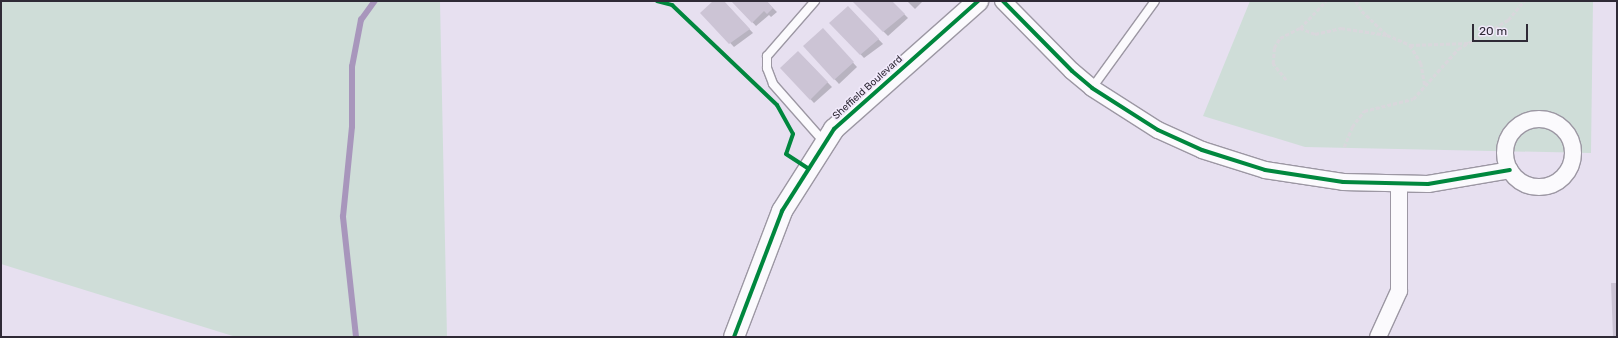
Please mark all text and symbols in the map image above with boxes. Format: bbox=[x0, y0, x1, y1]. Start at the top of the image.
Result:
scale bar bbox=[1474, 16, 1530, 42]
text: 20 m bbox=[1479, 24, 1507, 38]
street label: Sheffield Boulevard bbox=[831, 54, 905, 122]

